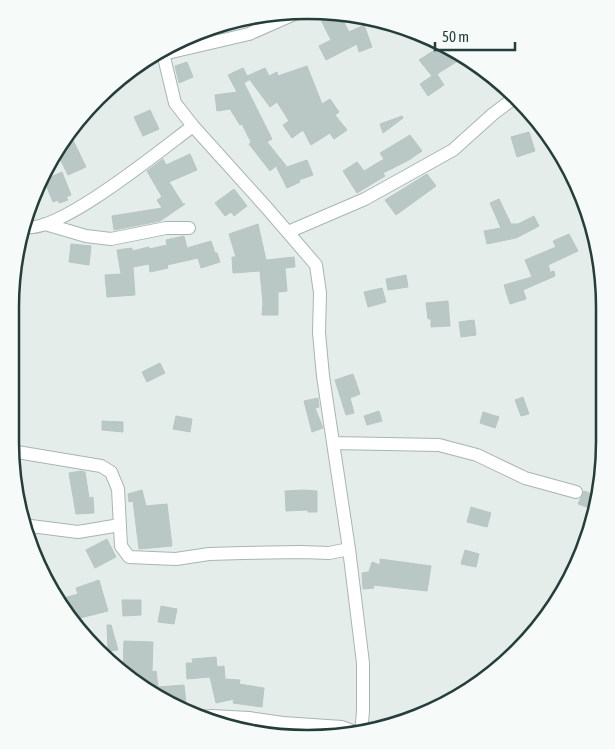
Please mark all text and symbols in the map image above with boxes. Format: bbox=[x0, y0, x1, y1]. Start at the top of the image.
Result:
scale bar bbox=[435, 20, 515, 52]
text: 50 m bbox=[442, 28, 469, 45]

